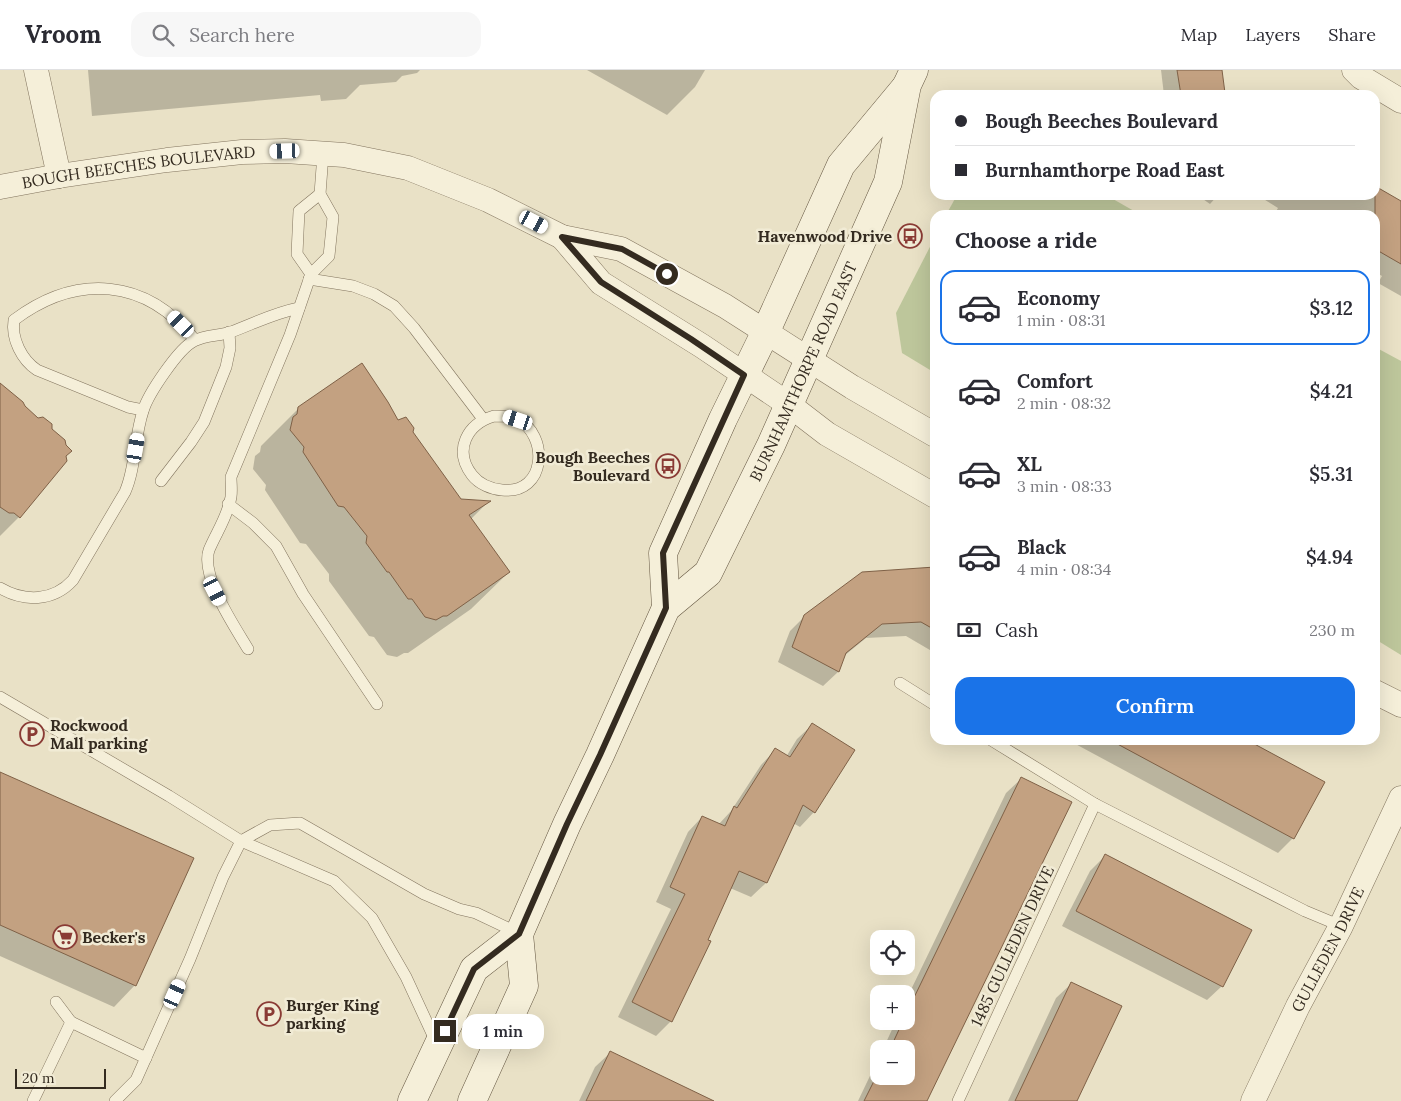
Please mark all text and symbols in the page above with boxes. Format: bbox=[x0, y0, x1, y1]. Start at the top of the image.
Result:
search box bbox=[131, 12, 481, 57]
text: Vroom bbox=[25, 19, 101, 50]
icon: search bbox=[149, 21, 177, 49]
text: Search here bbox=[189, 23, 295, 47]
text: Map bbox=[1181, 23, 1217, 46]
text: Layers bbox=[1245, 23, 1300, 46]
text: Share bbox=[1328, 23, 1376, 46]
text: Bough Beeches Boulevard bbox=[985, 109, 1218, 133]
street label: BOUGH BEECHES BOULEVARD bbox=[20, 142, 255, 193]
car bbox=[269, 143, 300, 159]
text: Burnhamthorpe Road East bbox=[985, 158, 1224, 182]
car bbox=[517, 208, 550, 236]
bus stop icon: Havenwood Drive bbox=[897, 223, 923, 249]
place label: Havenwood Drive bbox=[758, 226, 892, 246]
text: Choose a ride bbox=[955, 226, 1097, 254]
street label: BURNHAMTHORPE ROAD EAST bbox=[745, 259, 861, 484]
route start bbox=[656, 263, 678, 285]
icon: car bbox=[957, 285, 1002, 330]
text: Economy bbox=[1017, 286, 1100, 310]
text: $3.12 bbox=[1309, 296, 1353, 320]
car bbox=[165, 308, 196, 340]
text: 1 min · 08:31 bbox=[1017, 310, 1106, 330]
icon: car bbox=[957, 368, 1002, 413]
text: Comfort bbox=[1017, 369, 1093, 393]
text: $4.21 bbox=[1310, 379, 1353, 403]
text: 2 min · 08:32 bbox=[1017, 393, 1111, 413]
car bbox=[501, 408, 534, 432]
car bbox=[126, 432, 145, 464]
place label: Bough Beeches Boulevard bbox=[535, 447, 650, 485]
icon: car bbox=[957, 451, 1002, 496]
text: XL bbox=[1017, 452, 1042, 476]
bus stop icon: Bough Beeches Boulevard bbox=[655, 453, 681, 479]
text: $5.31 bbox=[1309, 462, 1353, 486]
text: 3 min · 08:33 bbox=[1017, 476, 1112, 496]
icon: car bbox=[957, 534, 1002, 579]
text: Black bbox=[1017, 535, 1066, 559]
text: $4.94 bbox=[1306, 545, 1353, 569]
text: 4 min · 08:34 bbox=[1017, 559, 1111, 579]
car bbox=[201, 574, 228, 608]
icon: cash bbox=[955, 616, 983, 644]
text: Cash bbox=[995, 618, 1038, 642]
text: 230 m bbox=[1309, 620, 1355, 640]
button: Confirm bbox=[955, 677, 1355, 735]
place label: Rockwood Mall parking bbox=[50, 715, 148, 753]
parking icon: Rockwood Mall parking bbox=[19, 721, 45, 747]
street label: 1485 GULLEDEN DRIVE bbox=[966, 863, 1058, 1029]
street label: GULLEDEN DRIVE bbox=[1287, 883, 1368, 1015]
supermarket icon: Becker's bbox=[52, 924, 78, 950]
place label: Becker's bbox=[82, 927, 146, 947]
map controls bbox=[870, 930, 915, 1085]
button: locate bbox=[870, 930, 915, 975]
car bbox=[162, 977, 187, 1011]
button: + bbox=[870, 985, 915, 1030]
place label: Burger King parking bbox=[286, 995, 380, 1033]
parking icon: Burger King parking bbox=[256, 1001, 282, 1027]
callout: 1 min bbox=[462, 1014, 545, 1048]
route end bbox=[434, 1020, 456, 1042]
text: 1 min bbox=[483, 1021, 523, 1041]
button: − bbox=[870, 1040, 915, 1085]
scale bar bbox=[15, 1066, 106, 1089]
text: 20 m bbox=[22, 1069, 54, 1087]

